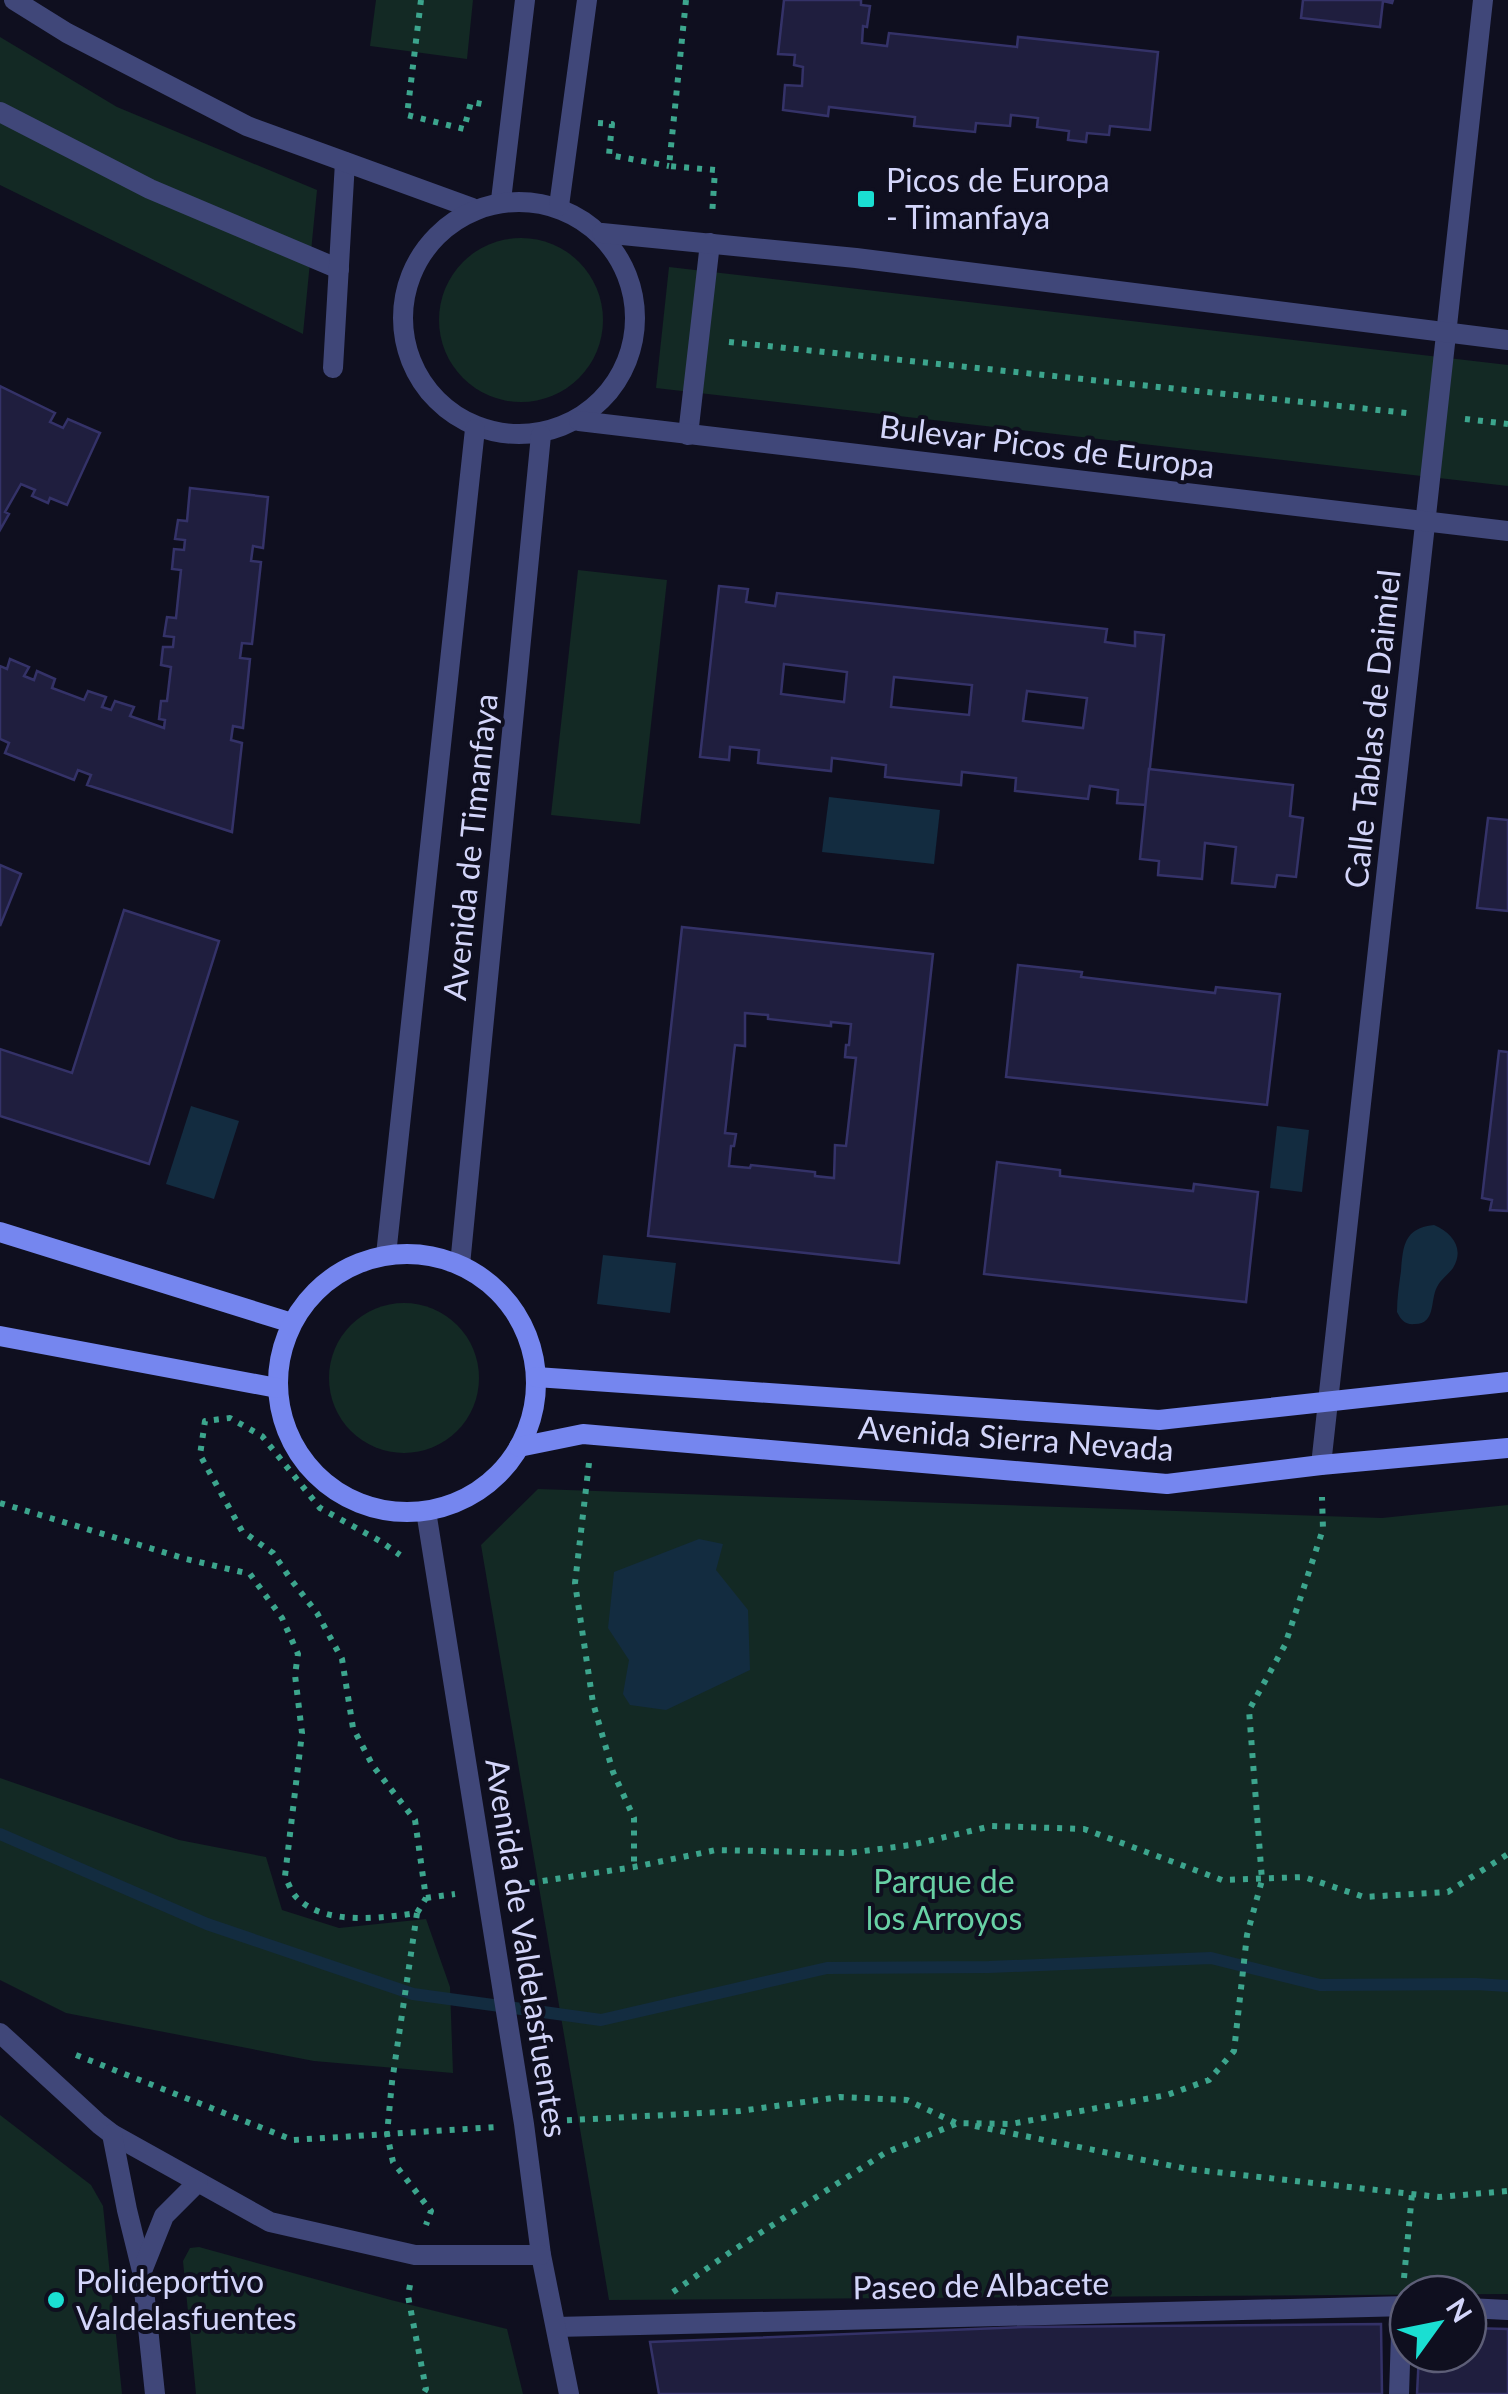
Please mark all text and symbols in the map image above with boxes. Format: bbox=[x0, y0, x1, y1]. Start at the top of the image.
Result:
place label: Picos de Europa - Timanfaya bbox=[886, 160, 1110, 236]
marker: Picos de Europa - Timanfaya bbox=[855, 188, 877, 210]
street label: Bulevar Picos de Europa bbox=[878, 406, 1217, 485]
street label: Calle Tablas de Daimiel bbox=[1335, 568, 1408, 890]
street label: Avenida de Timanfaya bbox=[434, 692, 505, 1002]
street label: Avenida Sierra Nevada bbox=[857, 1407, 1175, 1468]
street label: Avenida de Valdelasfuentes bbox=[478, 1755, 577, 2140]
park label: Parque de los Arroyos bbox=[866, 1861, 1022, 1937]
place label: Polideportivo Valdelasfuentes bbox=[76, 2261, 297, 2337]
street label: Paseo de Albacete bbox=[852, 2263, 1110, 2306]
north arrow bbox=[1388, 2274, 1488, 2374]
marker: Polideportivo Valdelasfuentes bbox=[45, 2289, 67, 2311]
text: N bbox=[1440, 2292, 1480, 2328]

